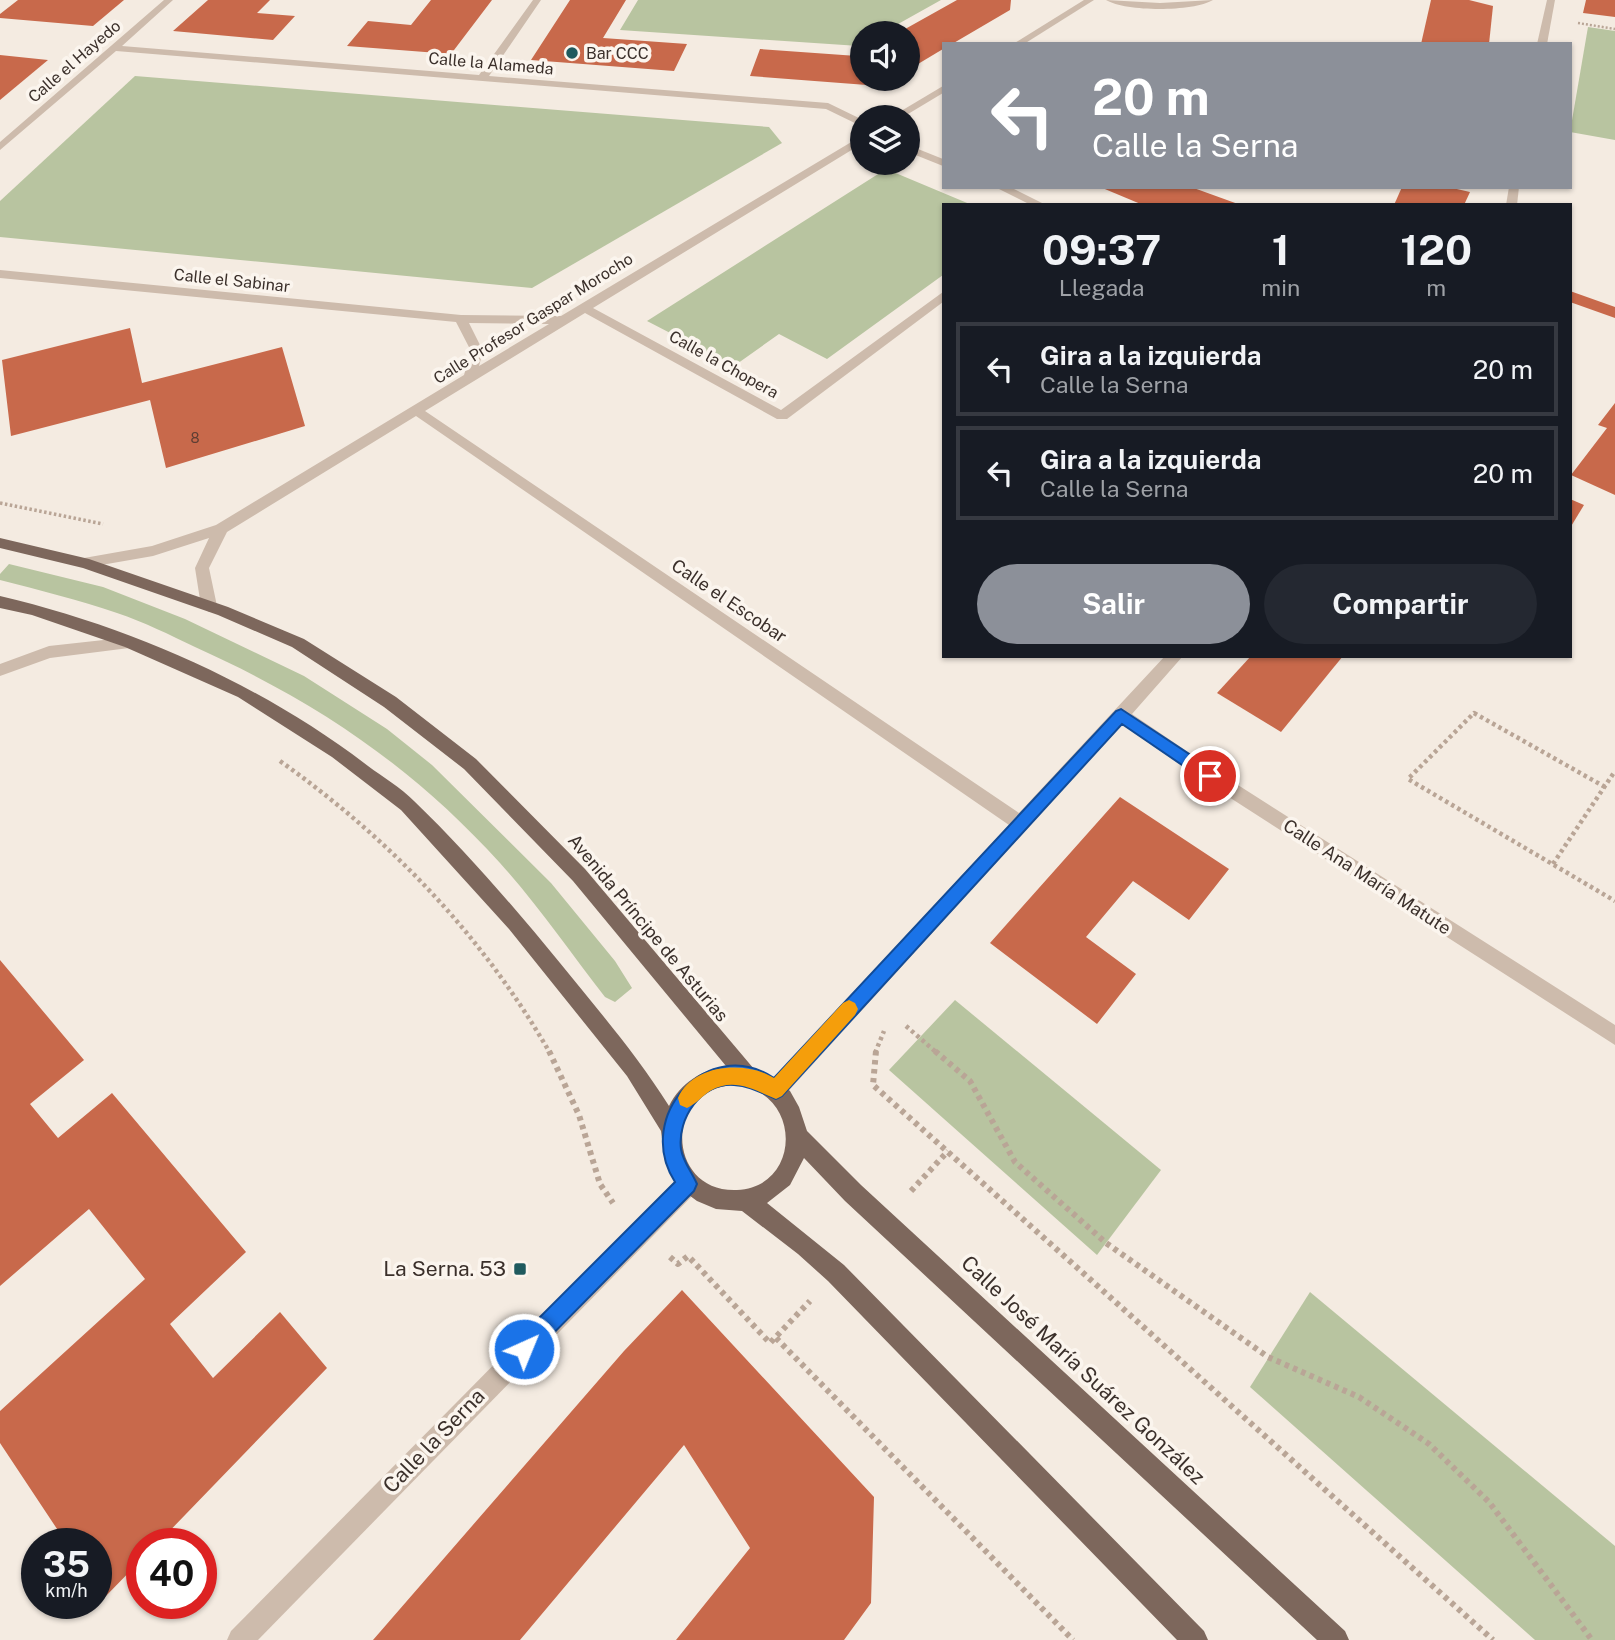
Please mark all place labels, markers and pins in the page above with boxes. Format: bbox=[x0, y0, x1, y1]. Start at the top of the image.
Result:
place label: Bar CCC bbox=[586, 44, 649, 63]
marker: Bar CCC bbox=[564, 45, 580, 61]
pin bbox=[1180, 746, 1240, 806]
place label: La Serna. 53 bbox=[383, 1256, 506, 1281]
marker: La Serna. 53 bbox=[512, 1261, 528, 1277]

